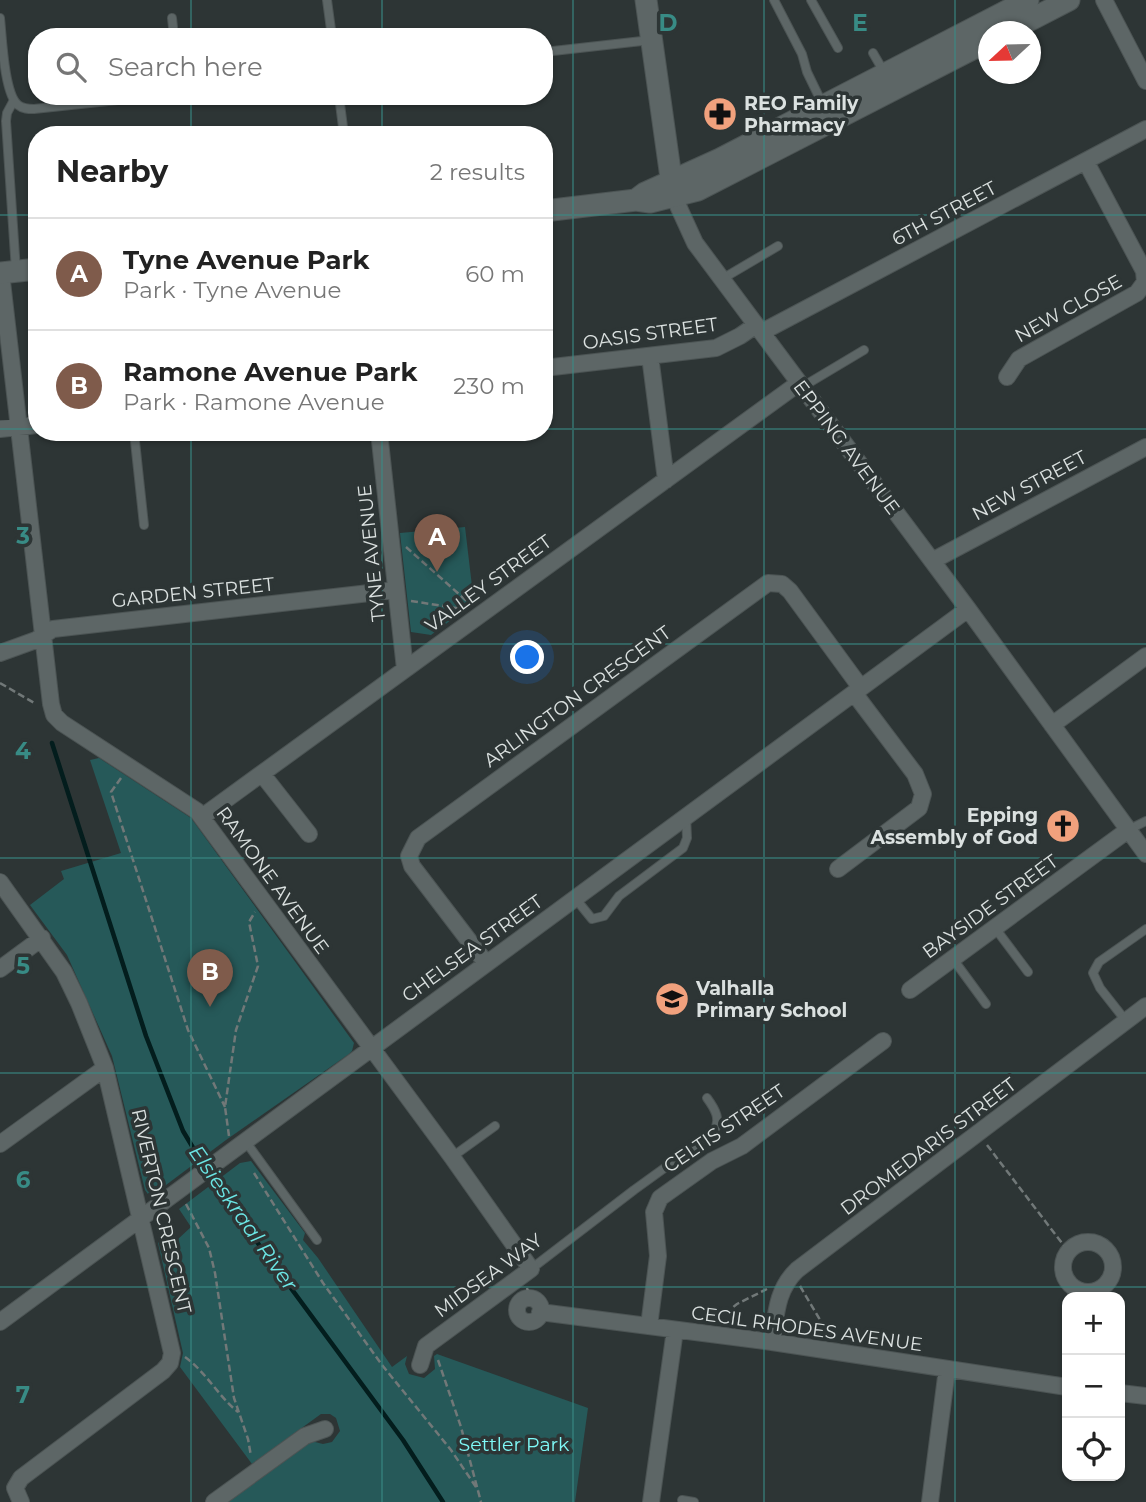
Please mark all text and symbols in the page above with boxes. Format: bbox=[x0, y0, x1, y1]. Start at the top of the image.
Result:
text: D bbox=[659, 9, 678, 37]
text: E bbox=[852, 9, 868, 37]
north arrow bbox=[978, 21, 1041, 84]
search box bbox=[28, 28, 553, 105]
icon: search bbox=[52, 48, 90, 86]
text: Search here bbox=[108, 51, 263, 83]
place label: REO Family Pharmacy bbox=[744, 92, 859, 137]
pharmacy icon: REO Family Pharmacy bbox=[701, 95, 739, 133]
text: Nearby bbox=[56, 153, 168, 190]
text: 2 results bbox=[430, 158, 525, 186]
street label: 6TH STREET bbox=[888, 176, 1001, 251]
text: Tyne Avenue Park bbox=[123, 244, 370, 276]
text: A bbox=[70, 260, 88, 288]
text: 60 m bbox=[465, 260, 525, 288]
street label: NEW CLOSE bbox=[1011, 270, 1126, 347]
text: Park · Tyne Avenue bbox=[123, 276, 341, 304]
street label: OASIS STREET bbox=[581, 313, 719, 354]
text: Ramone Avenue Park bbox=[123, 356, 417, 388]
text: B bbox=[70, 372, 88, 400]
text: 230 m bbox=[453, 372, 525, 400]
street label: EPPING AVENUE bbox=[789, 376, 905, 519]
text: Park · Ramone Avenue bbox=[123, 388, 385, 416]
street label: NEW STREET bbox=[968, 446, 1091, 525]
street label: TYNE AVENUE bbox=[353, 483, 390, 623]
pin: A bbox=[414, 514, 460, 572]
text: 3 bbox=[15, 522, 30, 550]
street label: VALLEY STREET bbox=[420, 530, 556, 636]
street label: GARDEN STREET bbox=[111, 573, 276, 612]
street label: ARLINGTON CRESCENT bbox=[479, 621, 675, 772]
your location bbox=[510, 640, 544, 674]
text: 4 bbox=[15, 737, 31, 765]
street label: RAMONE AVENUE bbox=[211, 802, 334, 958]
place label: Epping Assembly of God bbox=[869, 804, 1038, 849]
church icon: Epping Assembly of God bbox=[1044, 807, 1082, 845]
street label: BAYSIDE STREET bbox=[918, 849, 1063, 963]
street label: CHELSEA STREET bbox=[398, 890, 547, 1007]
pin: B bbox=[187, 949, 233, 1007]
text: 5 bbox=[16, 952, 30, 980]
place label: Valhalla Primary School bbox=[695, 977, 847, 1022]
school or university icon: Valhalla Primary School bbox=[653, 980, 691, 1018]
street label: DROMEDARIS STREET bbox=[836, 1073, 1021, 1220]
street label: CELTIS STREET bbox=[659, 1079, 790, 1178]
street label: RIVERTON CRESCENT bbox=[127, 1106, 196, 1316]
water label: Elsieskraal River bbox=[184, 1140, 303, 1296]
text: 6 bbox=[16, 1166, 31, 1194]
street label: MIDSEA WAY bbox=[430, 1228, 548, 1322]
map controls bbox=[1062, 1292, 1125, 1481]
button: + bbox=[1062, 1292, 1125, 1355]
street label: CECIL RHODES AVENUE bbox=[690, 1301, 924, 1356]
button: − bbox=[1062, 1355, 1125, 1418]
text: 7 bbox=[16, 1381, 30, 1409]
button: locate bbox=[1062, 1418, 1125, 1481]
park label: Settler Park bbox=[459, 1433, 570, 1456]

